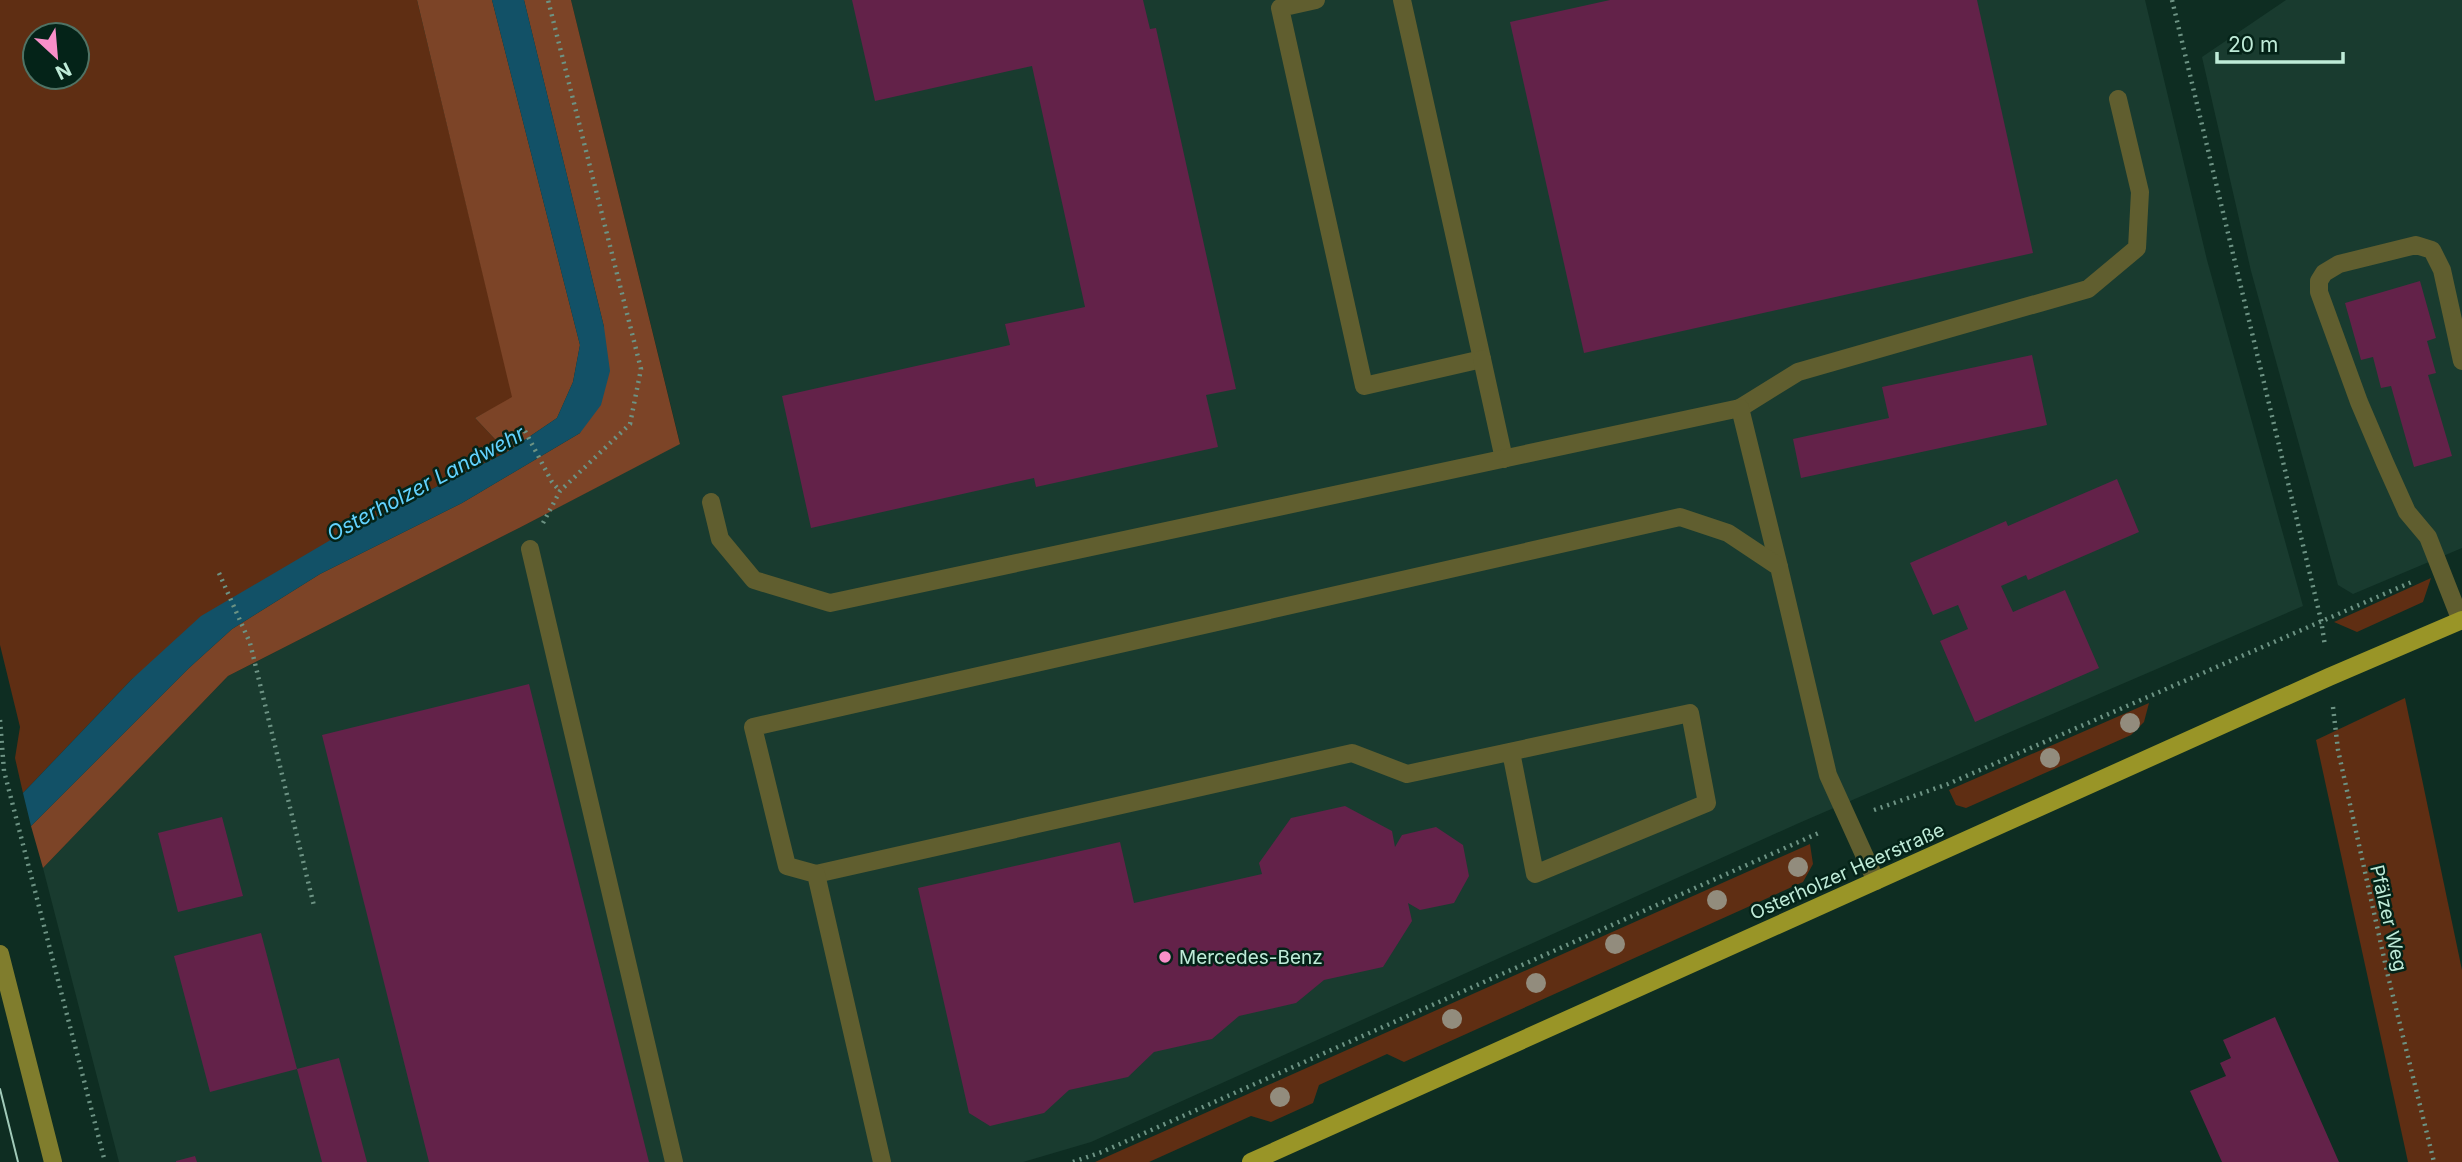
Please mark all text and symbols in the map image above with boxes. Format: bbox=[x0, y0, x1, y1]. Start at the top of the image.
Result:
north arrow bbox=[21, 21, 91, 91]
scale bar bbox=[2217, 21, 2343, 65]
text: 20 m bbox=[2228, 32, 2278, 57]
text: N bbox=[52, 57, 75, 84]
water label: Osterholzer Landwehr bbox=[322, 420, 530, 546]
street label: Osterholzer Heerstraße bbox=[1746, 818, 1948, 925]
street label: Pfälzer Weg bbox=[2365, 863, 2412, 974]
place label: Mercedes-Benz bbox=[1179, 946, 1323, 969]
marker: Mercedes-Benz bbox=[1157, 949, 1173, 965]

